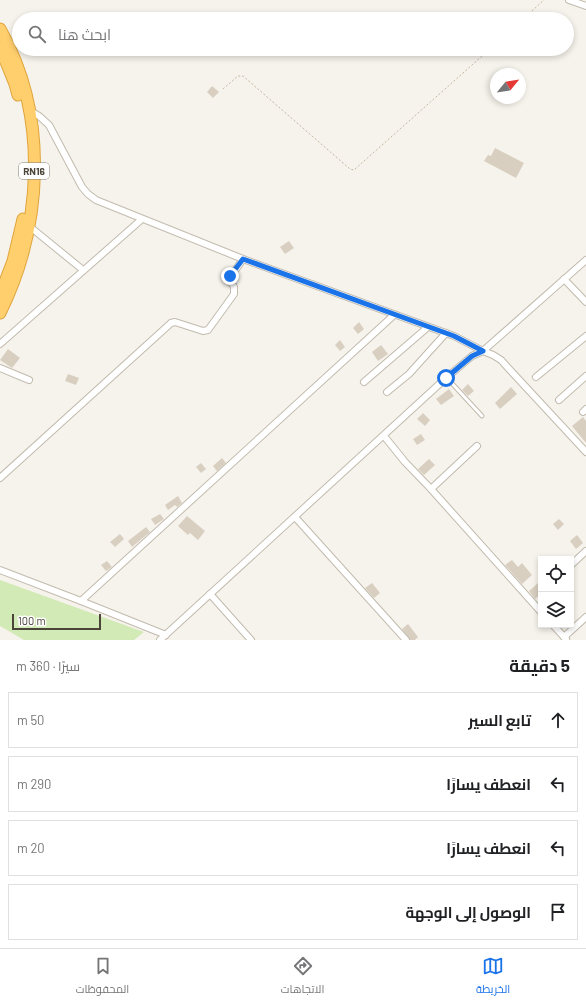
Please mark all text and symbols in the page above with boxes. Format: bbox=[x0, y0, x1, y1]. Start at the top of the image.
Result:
search box bbox=[12, 12, 574, 56]
icon: search bbox=[26, 23, 48, 45]
text: ابحث هنا bbox=[58, 25, 111, 43]
north arrow bbox=[490, 68, 526, 104]
road number: RN16 bbox=[19, 163, 49, 179]
route end bbox=[221, 267, 239, 285]
route start bbox=[437, 369, 455, 387]
map controls bbox=[538, 556, 574, 628]
button: locate bbox=[538, 556, 574, 592]
button: layers bbox=[538, 592, 574, 628]
scale bar bbox=[12, 612, 101, 631]
text: 100 m bbox=[18, 614, 46, 627]
text: 5 دقيقة bbox=[509, 655, 570, 675]
text: سيرًا · 360 m bbox=[16, 658, 80, 674]
icon: ahead bbox=[547, 709, 569, 731]
text: تابع السير bbox=[468, 711, 531, 729]
text: 50 m bbox=[17, 712, 44, 728]
icon: left bbox=[547, 773, 569, 795]
text: انعطف يسارًا bbox=[446, 775, 531, 793]
text: 290 m bbox=[17, 776, 51, 792]
icon: left bbox=[547, 837, 569, 859]
text: انعطف يسارًا bbox=[446, 839, 531, 857]
text: 20 m bbox=[17, 840, 45, 856]
icon: arrive bbox=[547, 901, 569, 923]
text: الوصول إلى الوجهة bbox=[405, 903, 531, 921]
tab: المحفوظات bbox=[76, 955, 129, 999]
tab: الاتجاهات bbox=[281, 955, 324, 999]
tab: الخريطة bbox=[476, 955, 510, 999]

